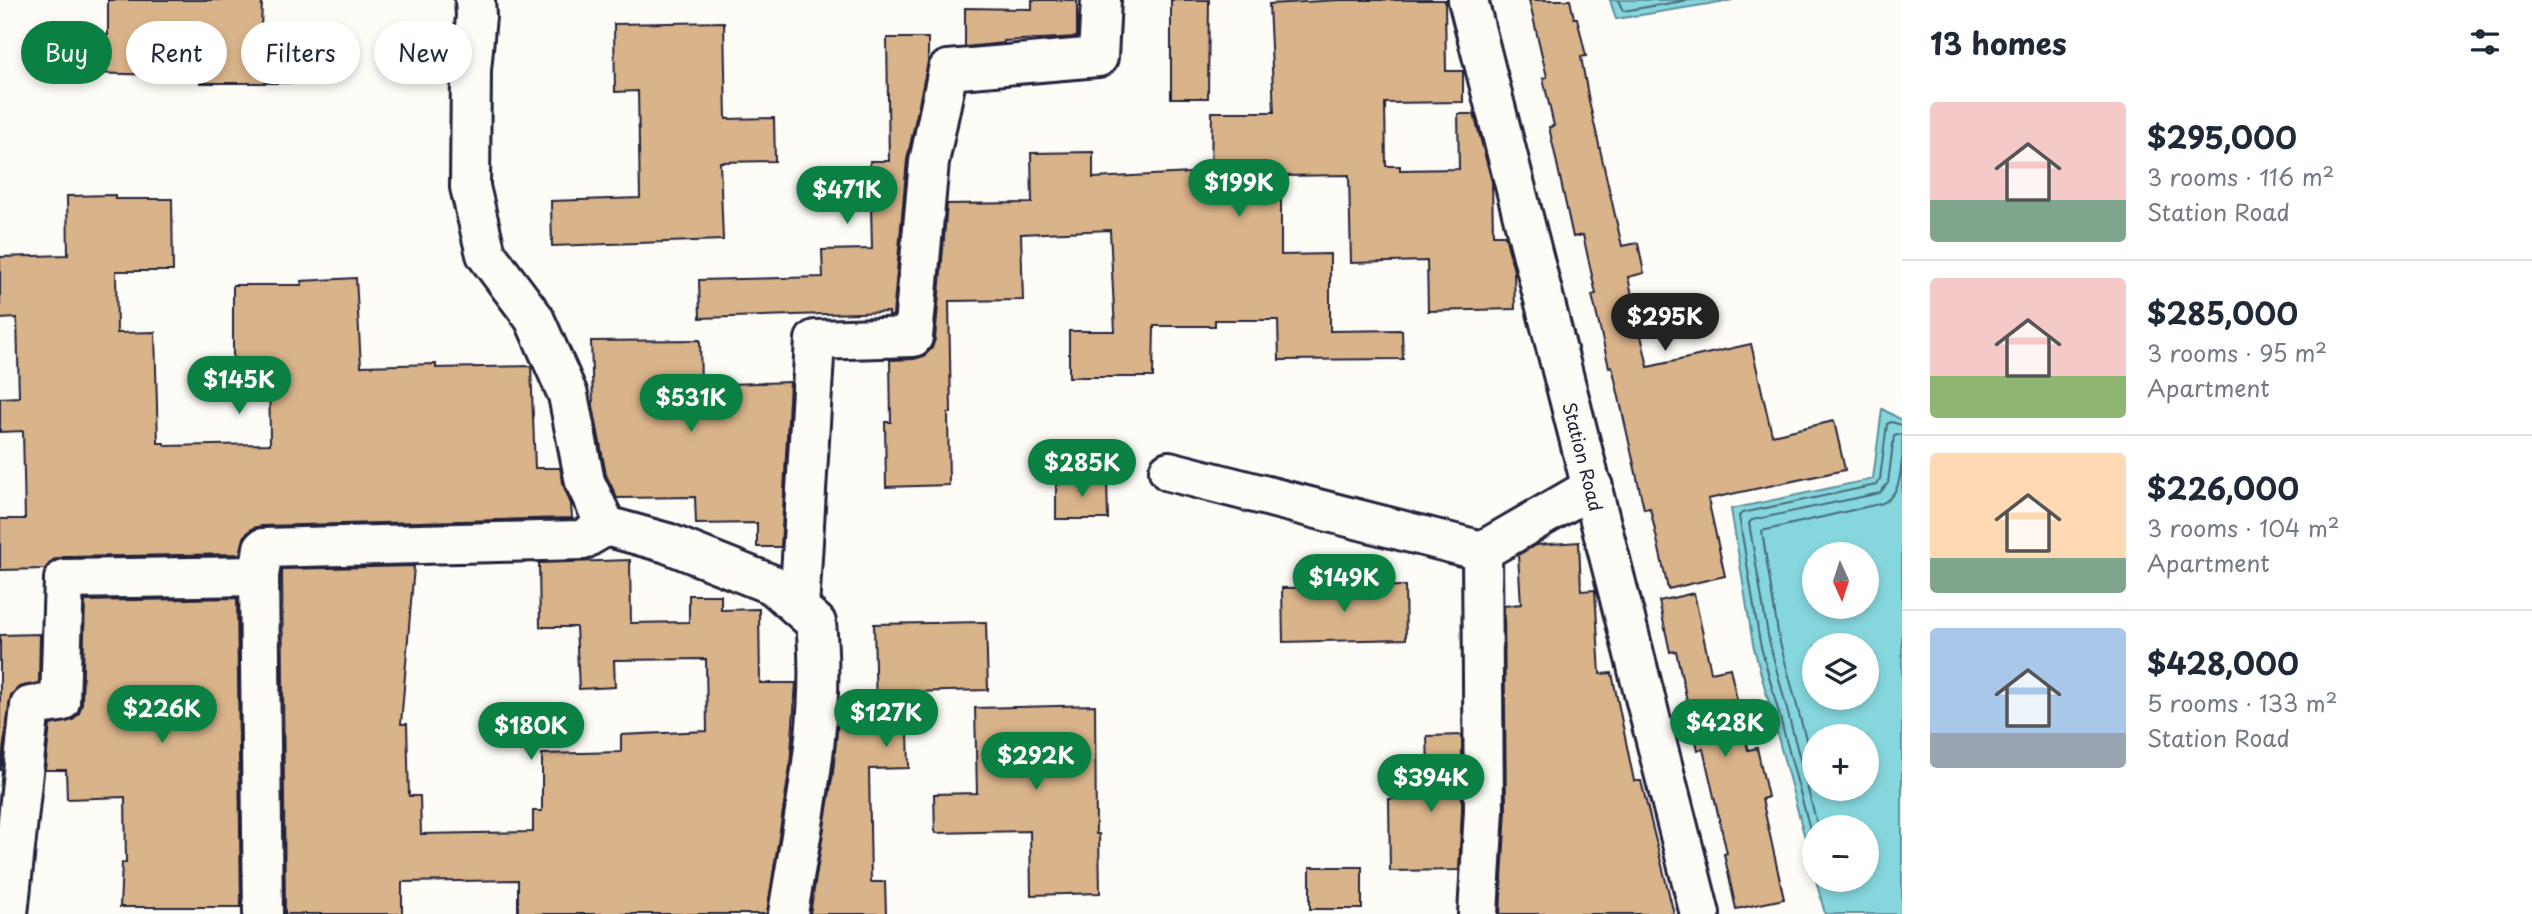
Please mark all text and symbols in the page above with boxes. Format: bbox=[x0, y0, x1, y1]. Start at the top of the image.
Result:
text: 13 homes bbox=[1930, 20, 2067, 65]
chip: Buy bbox=[21, 21, 112, 84]
chip: Rent bbox=[126, 21, 227, 84]
chip: Filters bbox=[241, 21, 360, 84]
chip: New bbox=[374, 21, 472, 84]
icon: filters bbox=[2466, 23, 2504, 61]
text: $295,000 bbox=[2147, 114, 2297, 159]
icon: home bbox=[1986, 130, 2070, 214]
text: 3 rooms · 116 m² bbox=[2147, 159, 2334, 194]
pin: $199K bbox=[1190, 160, 1288, 219]
text: $199K bbox=[1204, 164, 1274, 199]
pin: $471K bbox=[798, 166, 896, 226]
text: $471K bbox=[812, 171, 882, 206]
text: Station Road bbox=[2147, 194, 2290, 229]
text: $285,000 bbox=[2147, 290, 2298, 335]
pin: $295K bbox=[1616, 294, 1714, 353]
text: $295K bbox=[1627, 298, 1703, 333]
icon: home bbox=[1986, 306, 2070, 390]
text: 3 rooms · 95 m² bbox=[2147, 335, 2327, 370]
pin: $145K bbox=[190, 356, 288, 416]
text: $145K bbox=[203, 361, 275, 396]
text: Apartment bbox=[2147, 370, 2270, 405]
pin: $531K bbox=[642, 374, 740, 434]
text: $531K bbox=[656, 379, 726, 414]
street label: Station Road bbox=[1557, 399, 1611, 514]
pin: $285K bbox=[1033, 440, 1131, 499]
text: $285K bbox=[1044, 444, 1120, 479]
text: $226,000 bbox=[2147, 465, 2299, 510]
icon: home bbox=[1986, 481, 2070, 565]
text: 3 rooms · 104 m² bbox=[2147, 510, 2340, 545]
north arrow bbox=[1802, 542, 1880, 620]
map controls bbox=[1802, 542, 1879, 892]
text: Apartment bbox=[2147, 545, 2270, 580]
pin: $149K bbox=[1295, 554, 1393, 614]
text: $149K bbox=[1309, 559, 1379, 594]
button: layers bbox=[1802, 633, 1879, 710]
text: $428,000 bbox=[2147, 640, 2299, 685]
icon: home bbox=[1986, 656, 2070, 740]
text: 5 rooms · 133 m² bbox=[2147, 685, 2338, 720]
pin: $226K bbox=[113, 686, 211, 745]
text: $226K bbox=[123, 690, 201, 725]
pin: $127K bbox=[837, 690, 935, 749]
text: $127K bbox=[850, 694, 922, 729]
pin: $428K bbox=[1676, 700, 1774, 759]
pin: $180K bbox=[482, 702, 580, 762]
text: $428K bbox=[1686, 704, 1764, 739]
text: $180K bbox=[494, 707, 568, 742]
text: Station Road bbox=[2147, 720, 2290, 755]
button: + bbox=[1802, 724, 1879, 801]
pin: $292K bbox=[987, 732, 1085, 792]
text: $292K bbox=[997, 737, 1075, 772]
pin: $394K bbox=[1382, 754, 1480, 814]
text: $394K bbox=[1393, 759, 1469, 794]
button: − bbox=[1802, 815, 1879, 892]

